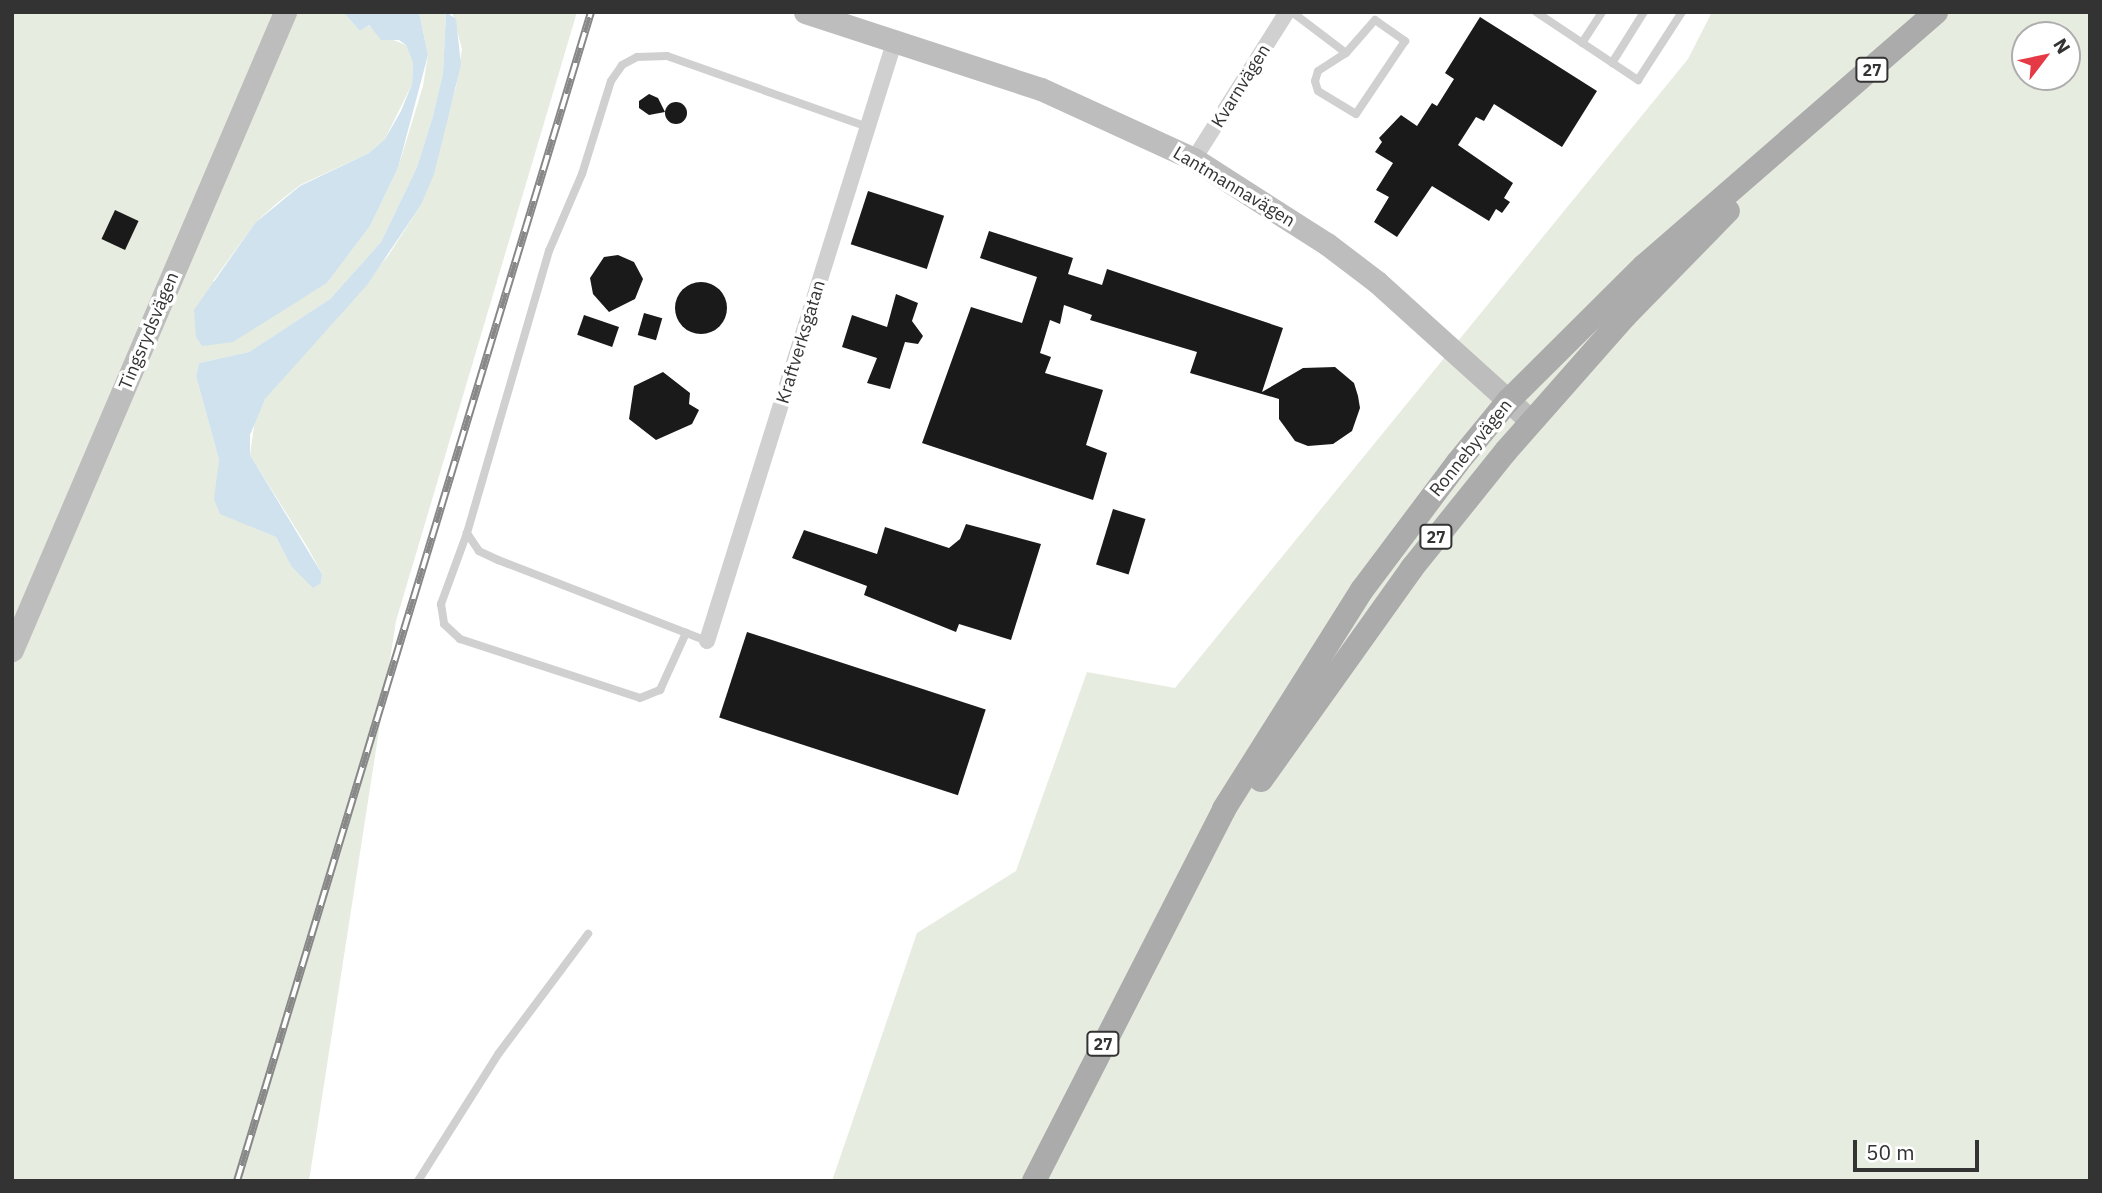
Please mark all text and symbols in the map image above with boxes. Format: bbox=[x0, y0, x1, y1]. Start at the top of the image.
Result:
north arrow bbox=[2011, 21, 2081, 91]
text: N bbox=[2048, 34, 2076, 58]
street label: Kvarnvägen bbox=[1207, 40, 1275, 132]
road number: 27 bbox=[1854, 58, 1890, 82]
street label: Lantmannavägen bbox=[1169, 142, 1299, 232]
street label: Tingsrydsvägen bbox=[114, 269, 184, 393]
street label: Kraftverksgatan bbox=[772, 278, 830, 406]
street label: Ronnebyvägen bbox=[1425, 395, 1517, 501]
road number: 27 bbox=[1418, 524, 1454, 550]
road number: 27 bbox=[1086, 1032, 1120, 1056]
scale bar bbox=[1857, 1126, 1983, 1170]
text: 50 m bbox=[1866, 1138, 1915, 1166]

